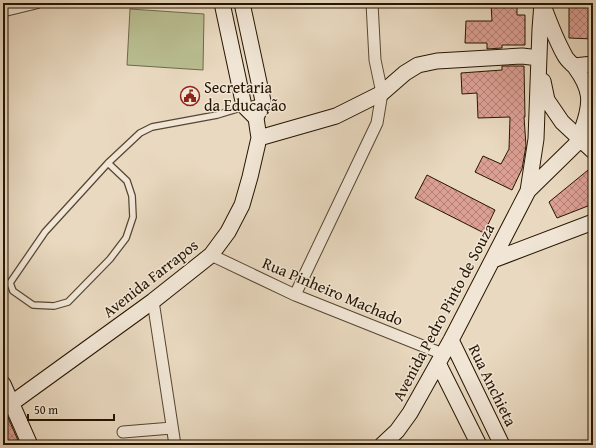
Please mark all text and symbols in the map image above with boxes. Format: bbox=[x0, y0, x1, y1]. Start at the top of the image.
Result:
place label: Secretaria da Educação bbox=[204, 75, 286, 117]
public building icon: Secretaria da Educação bbox=[179, 85, 201, 107]
street label: Avenida Pedro Pinto de Souza bbox=[386, 219, 500, 405]
street label: Avenida Farrapos bbox=[97, 233, 203, 323]
street label: Rua Pinheiro Machado bbox=[259, 250, 407, 332]
street label: Rua Anchieta bbox=[463, 340, 523, 431]
scale bar bbox=[28, 396, 114, 422]
text: 50 m bbox=[34, 401, 58, 418]

